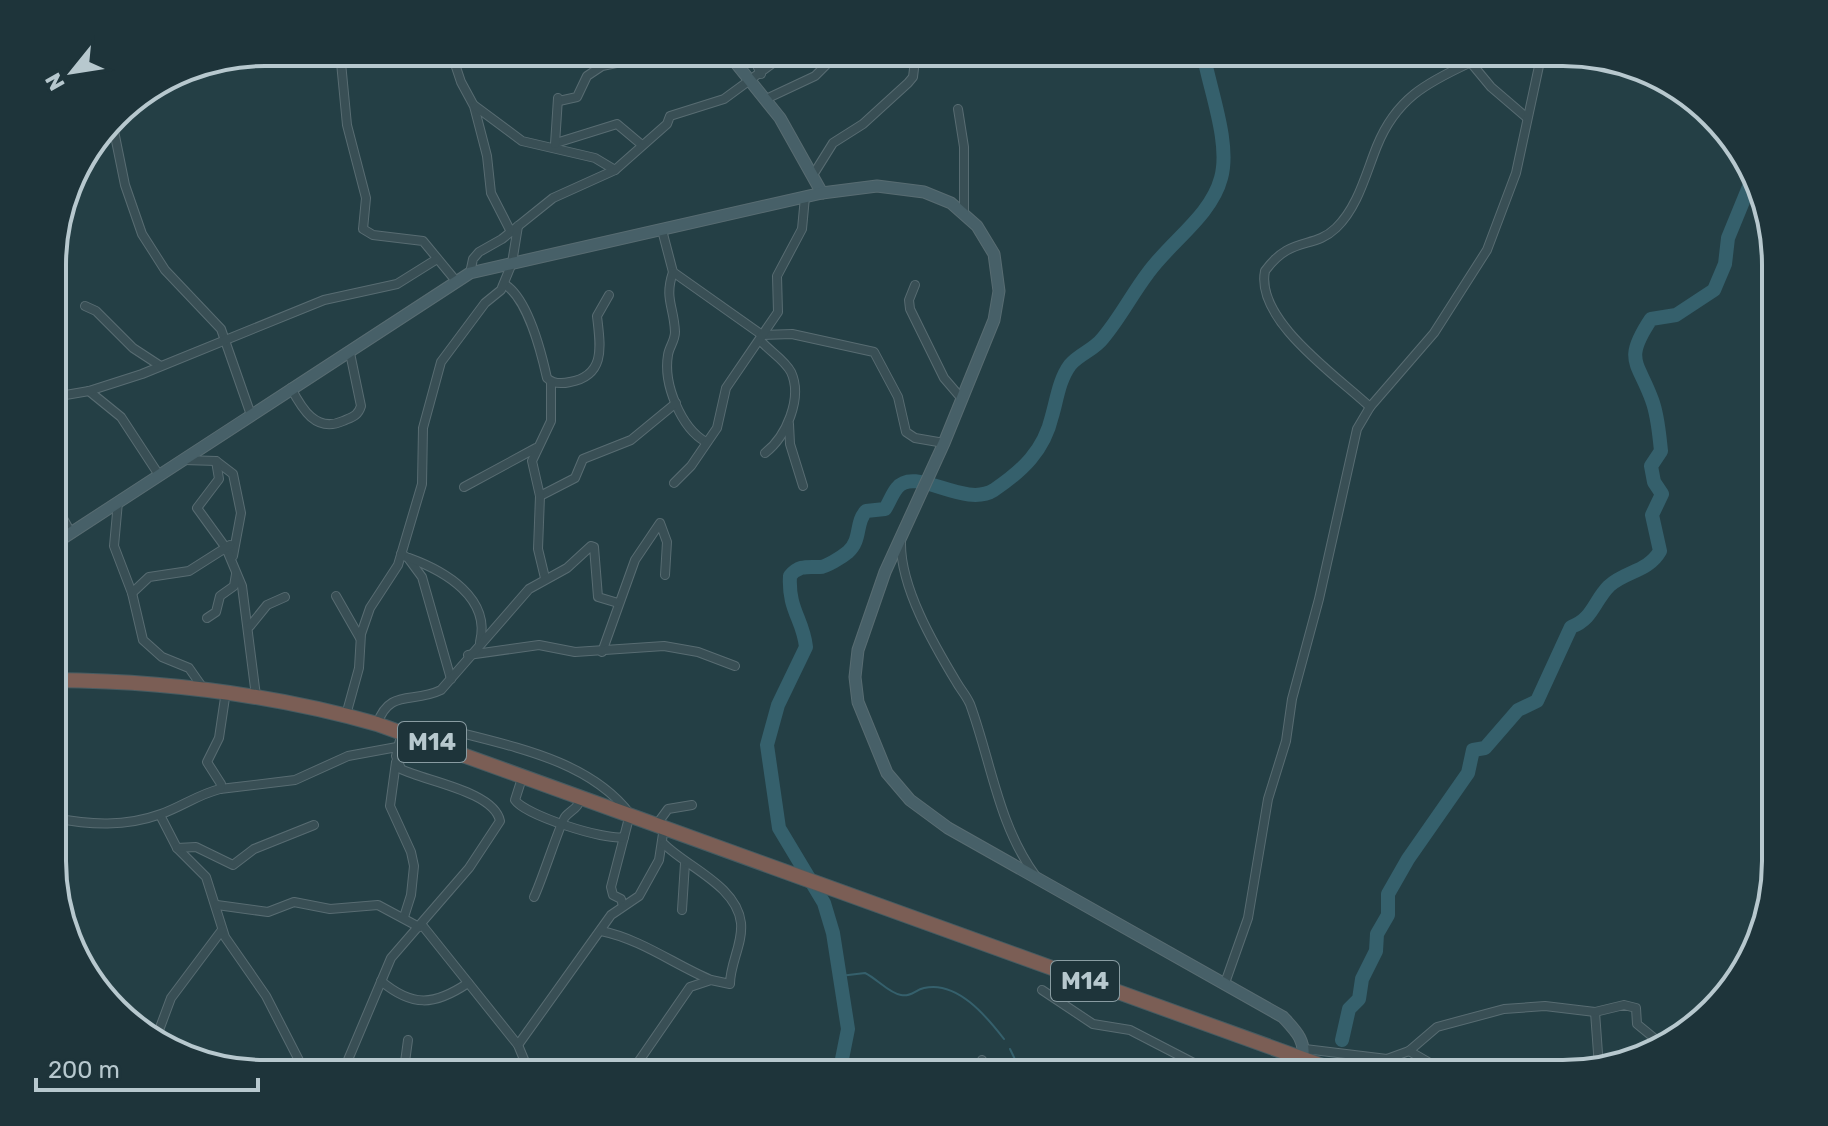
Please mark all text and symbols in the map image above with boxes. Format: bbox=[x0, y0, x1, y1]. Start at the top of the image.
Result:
north arrow bbox=[32, 32, 112, 112]
text: N bbox=[39, 68, 71, 95]
road number: M14 bbox=[398, 722, 466, 762]
road number: M14 bbox=[1051, 961, 1119, 1001]
scale bar bbox=[36, 1042, 258, 1092]
text: 200 m bbox=[48, 1056, 120, 1084]

